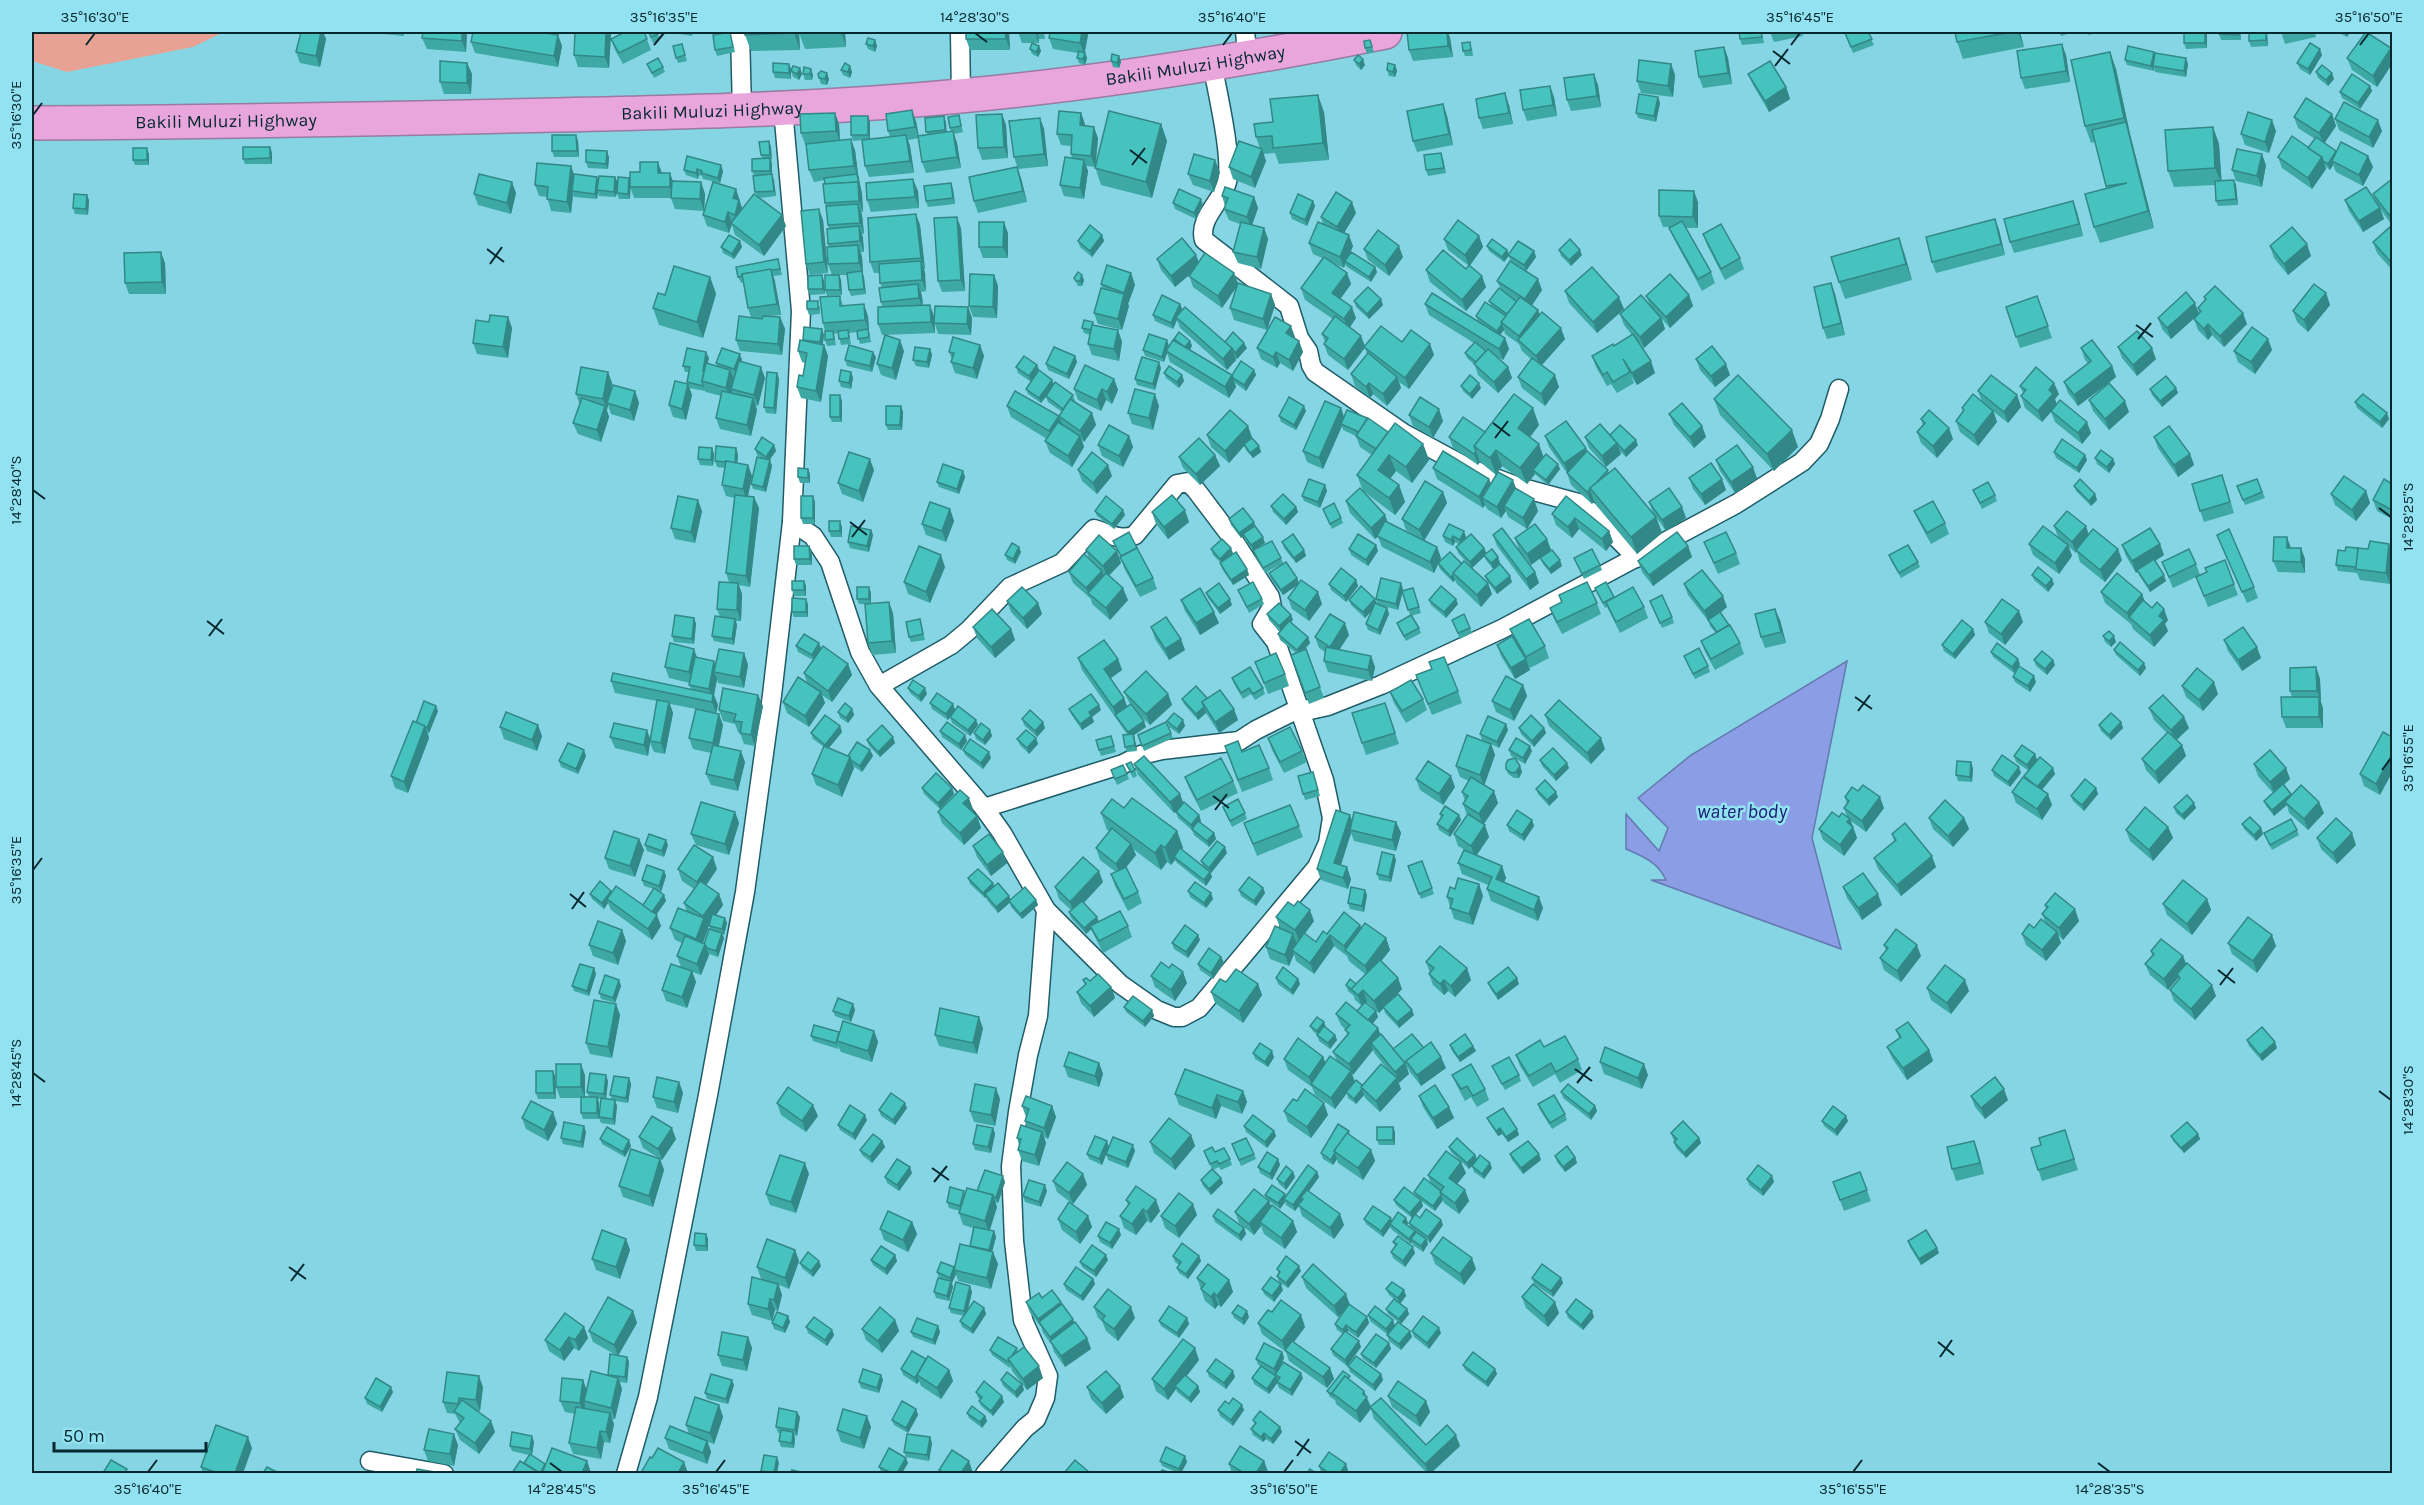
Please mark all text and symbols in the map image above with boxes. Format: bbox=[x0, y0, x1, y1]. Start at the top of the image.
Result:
text: 35°16'30"E bbox=[61, 8, 129, 26]
text: 35°16'35"E bbox=[630, 8, 698, 26]
text: 14°28'30"S bbox=[940, 8, 1010, 26]
text: 35°16'40"E bbox=[1198, 8, 1266, 26]
text: 35°16'45"E bbox=[1766, 8, 1834, 26]
text: 35°16'50"E bbox=[2335, 8, 2403, 26]
street label: Bakili Muluzi Highway bbox=[1104, 40, 1287, 90]
text: 35°16'30"E bbox=[7, 81, 25, 149]
street label: Bakili Muluzi Highway bbox=[621, 96, 804, 125]
street label: Bakili Muluzi Highway bbox=[135, 109, 318, 133]
text: 14°28'40"S bbox=[7, 455, 25, 525]
text: 14°28'25"S bbox=[2399, 482, 2417, 552]
text: 35°16'55"E bbox=[2399, 724, 2417, 792]
water label: water body bbox=[1697, 800, 1788, 823]
text: 35°16'35"E bbox=[7, 836, 25, 904]
text: 14°28'45"S bbox=[7, 1039, 25, 1107]
text: 14°28'30"S bbox=[2399, 1065, 2417, 1135]
scale bar bbox=[54, 1415, 206, 1453]
text: 50 m bbox=[63, 1425, 105, 1447]
text: 35°16'40"E bbox=[114, 1480, 182, 1498]
text: 14°28'45"S bbox=[528, 1480, 596, 1498]
text: 35°16'45"E bbox=[682, 1480, 750, 1498]
text: 35°16'50"E bbox=[1250, 1480, 1318, 1498]
text: 35°16'55"E bbox=[1819, 1480, 1887, 1498]
text: 14°28'35"S bbox=[2075, 1480, 2145, 1498]

